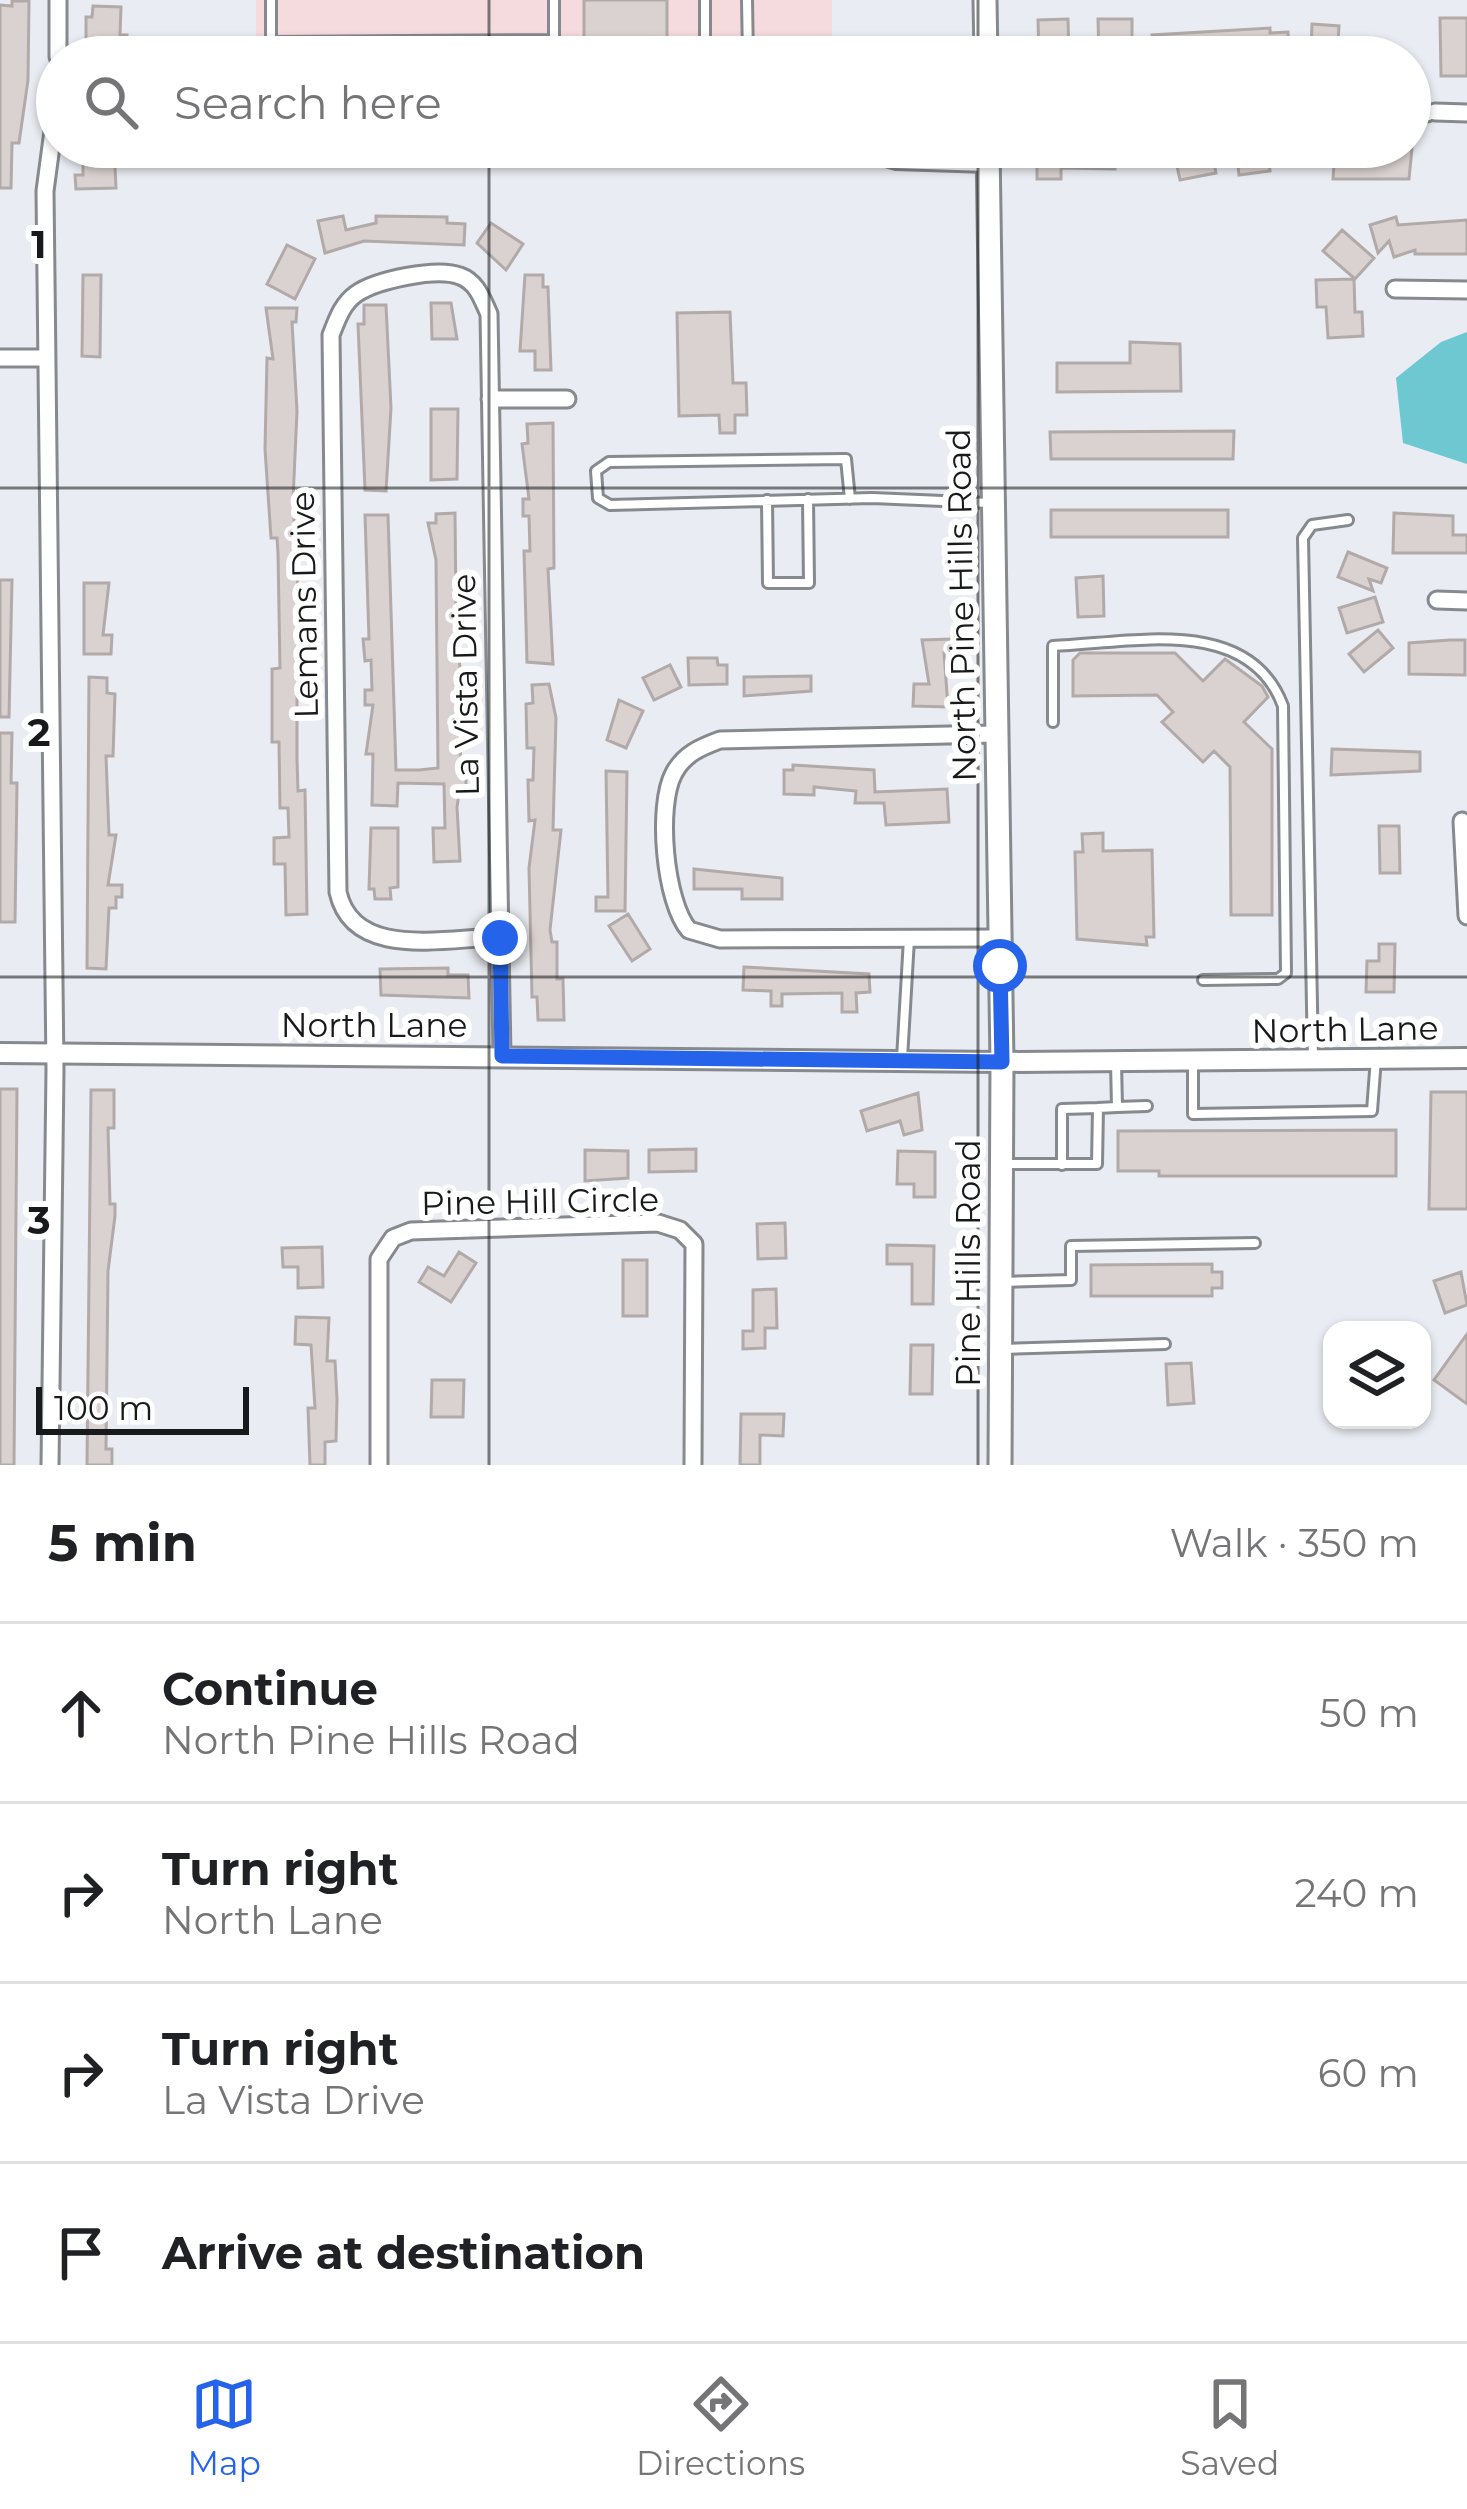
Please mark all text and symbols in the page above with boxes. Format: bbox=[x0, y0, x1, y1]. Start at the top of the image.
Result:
search box bbox=[36, 36, 1431, 168]
icon: search bbox=[78, 69, 144, 135]
text: Search here bbox=[174, 75, 442, 130]
text: 1 bbox=[31, 220, 47, 268]
street label: North Pine Hills Road bbox=[938, 428, 984, 782]
street label: Lemans Drive bbox=[282, 491, 326, 719]
street label: La Vista Drive bbox=[443, 574, 487, 796]
text: 2 bbox=[27, 708, 51, 756]
route end bbox=[473, 911, 527, 965]
route start bbox=[973, 939, 1027, 993]
street label: North Lane bbox=[281, 1005, 467, 1045]
street label: North Lane bbox=[1251, 1007, 1439, 1051]
street label: Pine Hills Road bbox=[948, 1139, 988, 1387]
street label: Pine Hill Circle bbox=[421, 1179, 659, 1223]
text: 3 bbox=[26, 1196, 51, 1244]
map controls bbox=[1323, 1321, 1431, 1429]
button: layers bbox=[1323, 1321, 1431, 1429]
scale bar bbox=[36, 1381, 249, 1434]
text: 100 m bbox=[54, 1388, 153, 1428]
text: 5 min bbox=[48, 1512, 197, 1574]
text: Walk · 350 m bbox=[1170, 1519, 1419, 1567]
text: Continue bbox=[162, 1661, 378, 1716]
icon: ahead bbox=[48, 1680, 114, 1746]
text: 50 m bbox=[1320, 1689, 1419, 1737]
text: North Pine Hills Road bbox=[162, 1716, 580, 1764]
text: Turn right bbox=[162, 1841, 398, 1896]
icon: right bbox=[48, 1860, 114, 1926]
text: 240 m bbox=[1295, 1869, 1419, 1917]
text: North Lane bbox=[162, 1896, 383, 1944]
text: Turn right bbox=[162, 2021, 398, 2076]
icon: right bbox=[48, 2040, 114, 2106]
text: 60 m bbox=[1318, 2049, 1419, 2097]
text: La Vista Drive bbox=[162, 2076, 425, 2124]
icon: arrive bbox=[48, 2220, 114, 2286]
text: Arrive at destination bbox=[162, 2225, 645, 2280]
tab: Map bbox=[188, 2371, 261, 2483]
tab: Directions bbox=[636, 2371, 805, 2483]
tab: Saved bbox=[1180, 2371, 1279, 2483]

